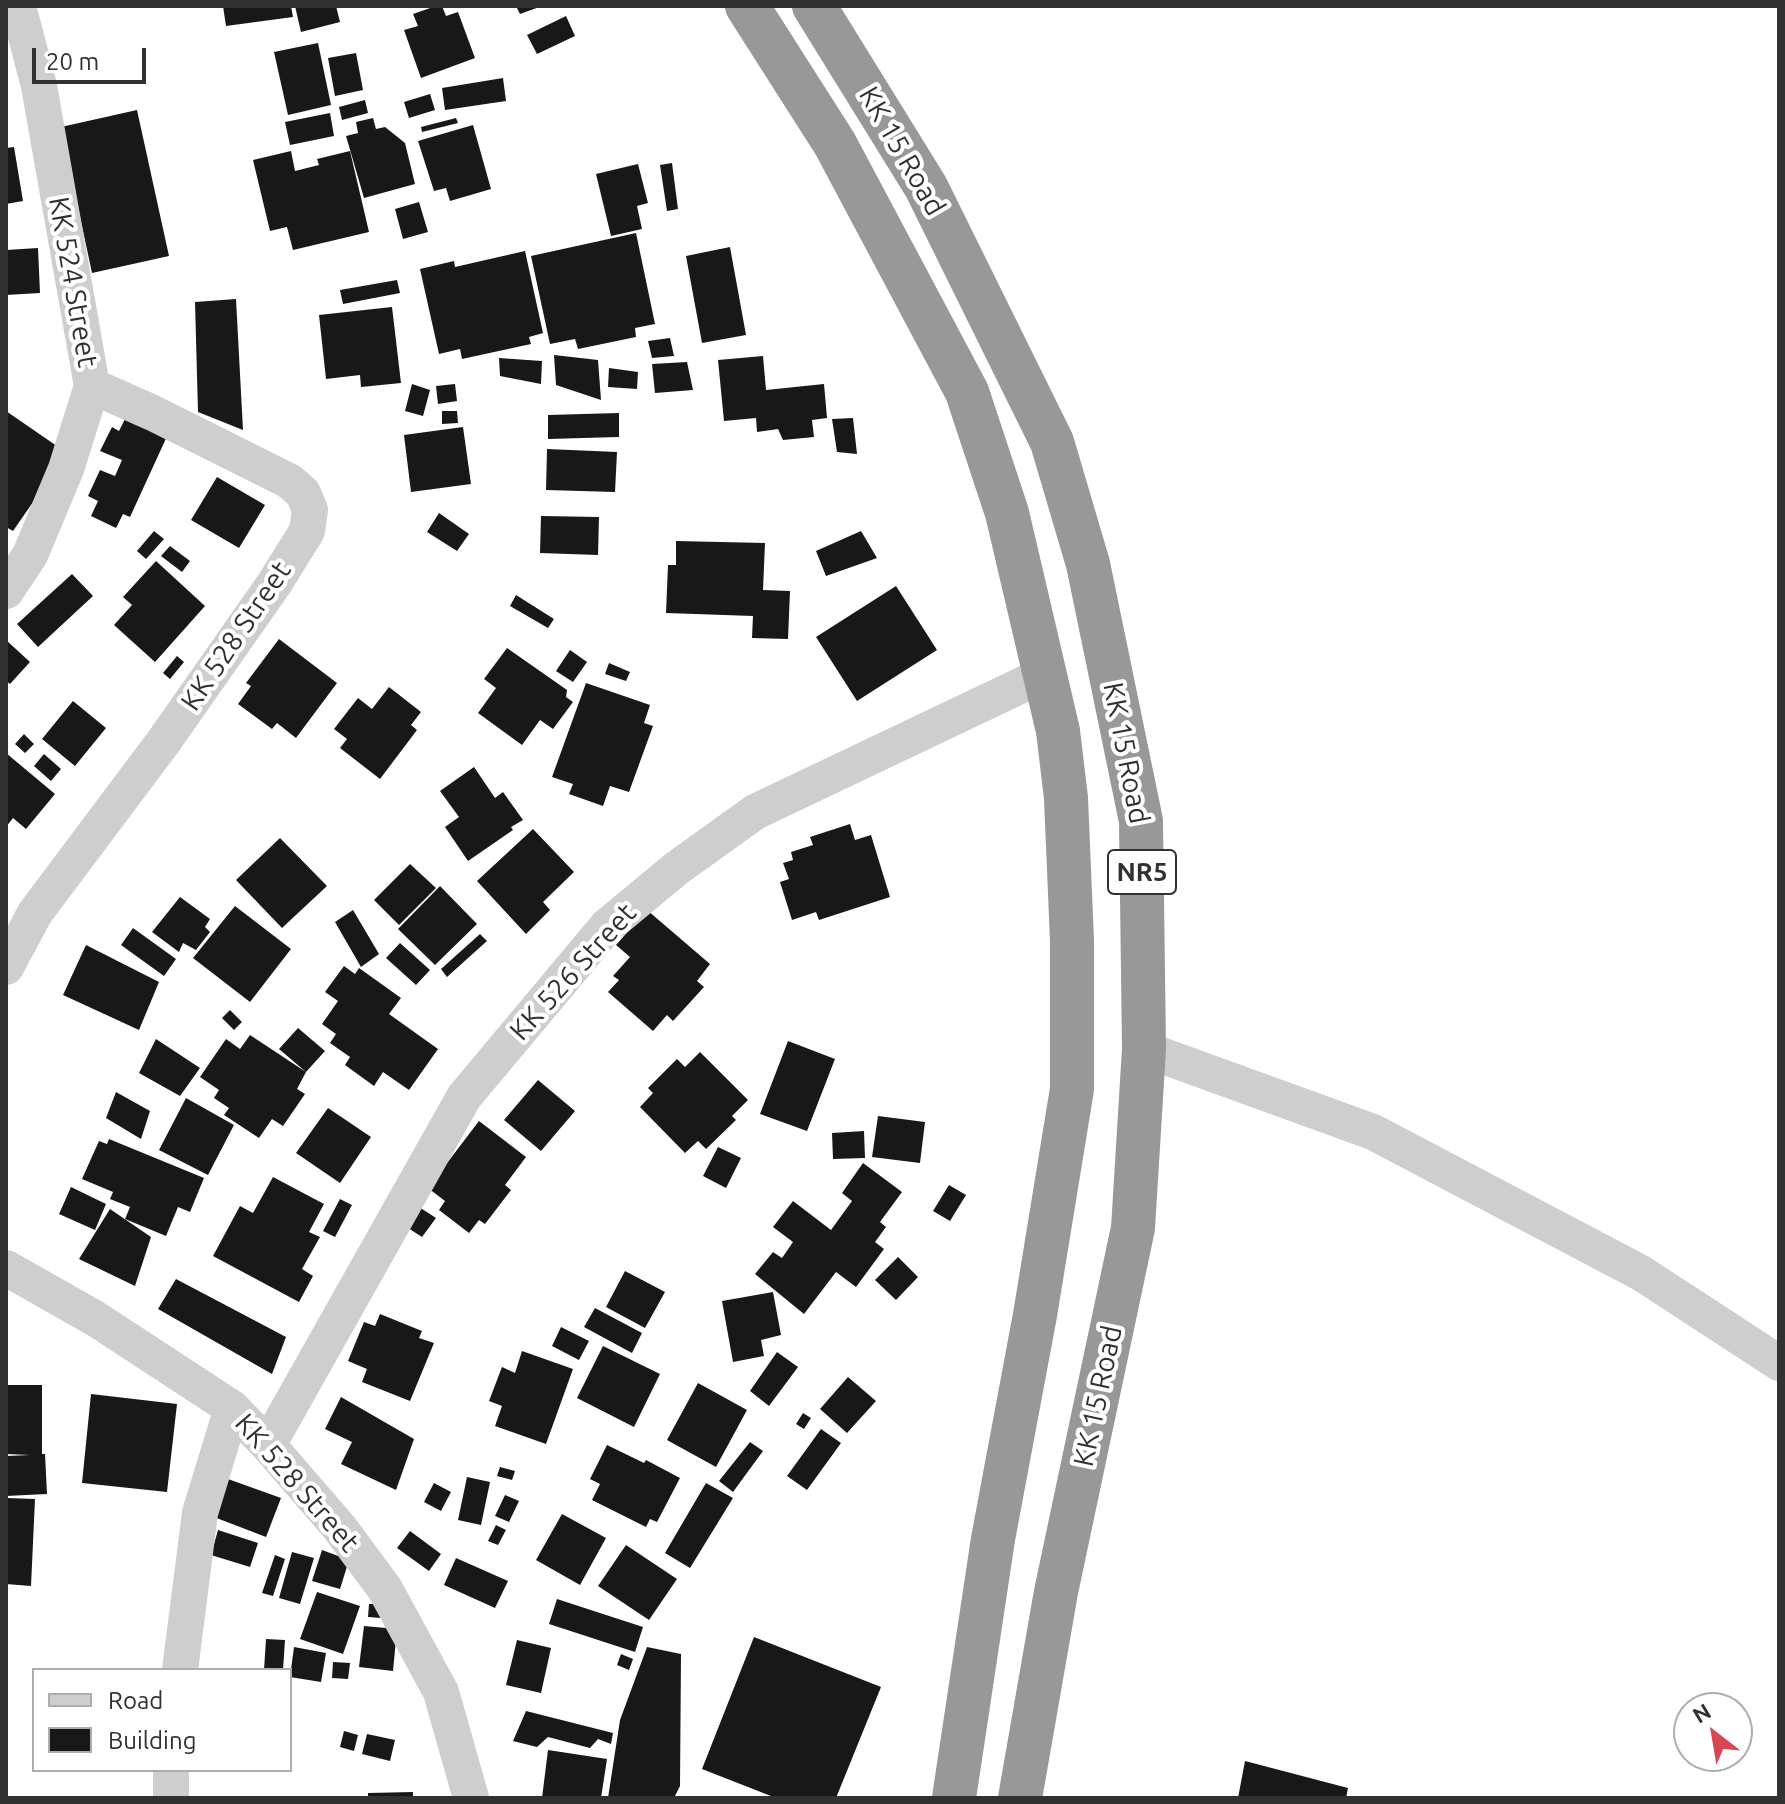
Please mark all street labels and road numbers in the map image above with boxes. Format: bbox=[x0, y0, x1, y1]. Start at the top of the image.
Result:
street label: KK 15 Road bbox=[852, 81, 952, 221]
street label: KK 524 Street bbox=[41, 194, 105, 370]
street label: KK 528 Street bbox=[174, 555, 298, 717]
street label: KK 15 Road bbox=[1096, 680, 1156, 826]
road number: NR5 bbox=[1108, 850, 1176, 894]
street label: KK 526 Street bbox=[503, 897, 643, 1047]
street label: KK 15 Road bbox=[1067, 1323, 1129, 1469]
street label: KK 528 Street bbox=[228, 1407, 366, 1559]

